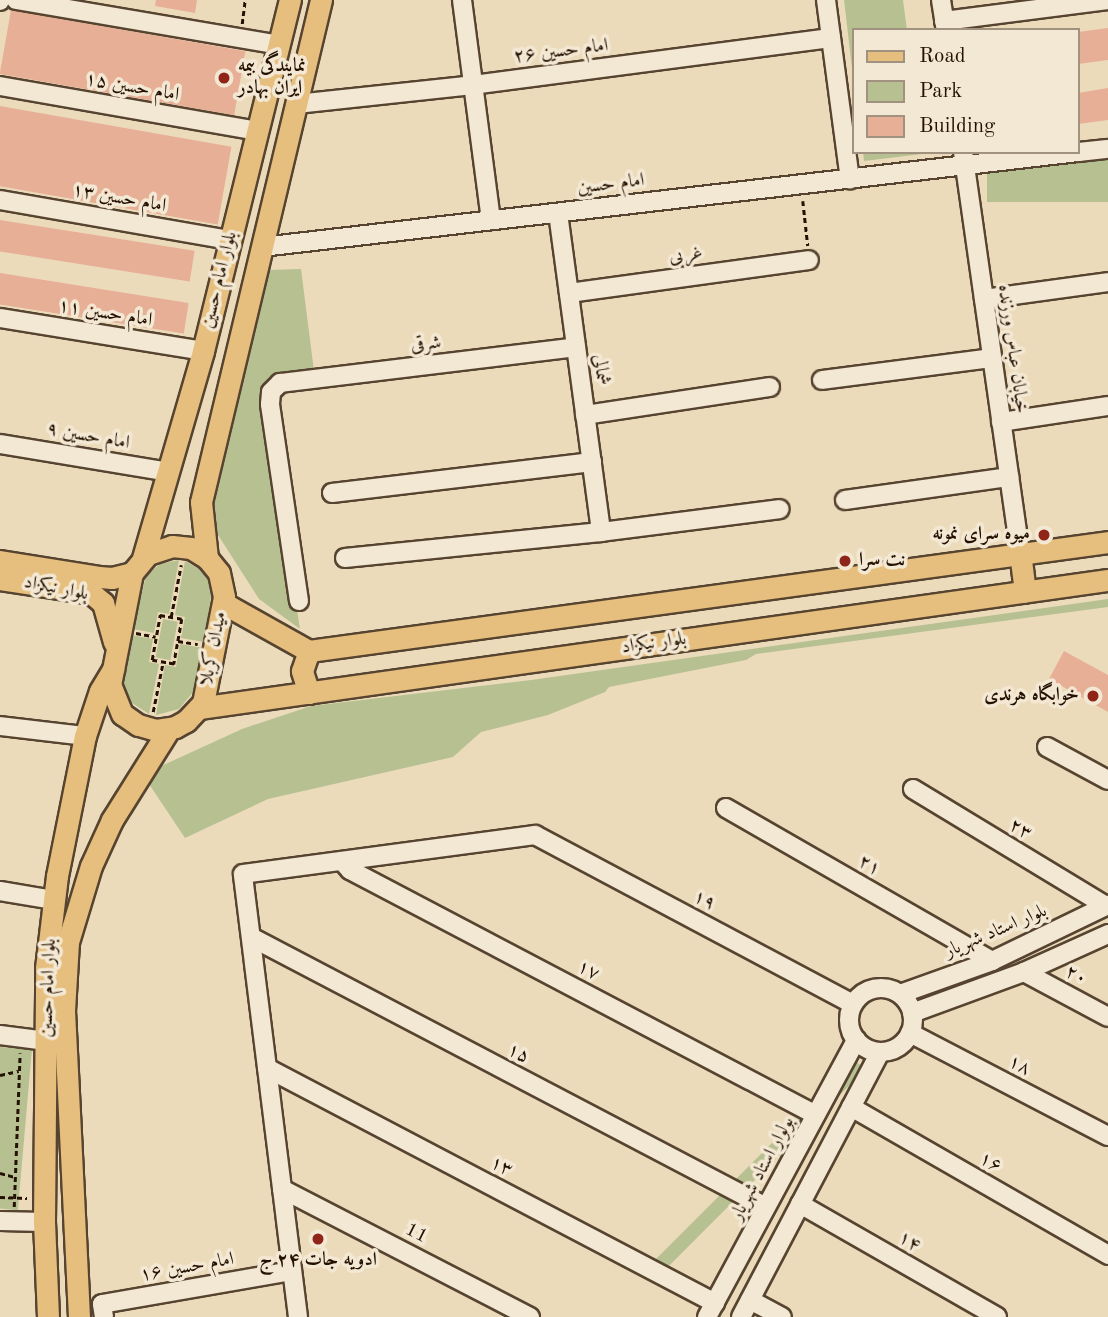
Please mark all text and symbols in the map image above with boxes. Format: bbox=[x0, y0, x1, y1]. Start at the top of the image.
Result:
legend bbox=[852, 28, 1080, 154]
street label: امام حسین ۲۶ bbox=[512, 35, 610, 69]
text: Road bbox=[919, 46, 966, 67]
place label: نمایندگی بیمه ایران بهادر bbox=[238, 56, 306, 100]
street label: امام حسین ۱۵ bbox=[83, 69, 181, 107]
marker: نمایندگی بیمه ایران بهادر bbox=[216, 70, 232, 86]
text: Park bbox=[919, 81, 962, 102]
text: Building bbox=[919, 116, 995, 137]
street label: امام حسین bbox=[576, 170, 646, 200]
street label: امام حسین ۱۳ bbox=[70, 180, 168, 218]
street label: بلوار امام حسین bbox=[197, 229, 243, 331]
street label: غربی bbox=[668, 242, 704, 270]
street label: خیابان عباس ورزنده bbox=[992, 283, 1032, 415]
street label: امام حسین ۱۱ bbox=[56, 295, 154, 333]
street label: شرقی bbox=[409, 332, 443, 358]
street label: شمالی bbox=[587, 353, 613, 387]
street label: امام حسین ۹ bbox=[45, 418, 131, 456]
place label: میوه سرای نمونه bbox=[932, 524, 1030, 546]
marker: میوه سرای نمونه bbox=[1036, 527, 1052, 543]
place label: نت سرا bbox=[859, 550, 905, 572]
marker: نت سرا bbox=[837, 553, 853, 569]
street label: بلوار نیکزاد bbox=[22, 572, 90, 606]
street label: میدان کربلا bbox=[196, 610, 232, 688]
street label: بلوار نیکزاد bbox=[620, 628, 688, 660]
place label: خوابگاه هرندی bbox=[984, 685, 1079, 707]
marker: خوابگاه هرندی bbox=[1085, 688, 1101, 704]
street label: ۲۳ bbox=[1005, 815, 1035, 845]
street label: ۲۱ bbox=[854, 851, 884, 881]
street label: ۱۹ bbox=[689, 886, 719, 916]
street label: بلوار استاد شهریار bbox=[941, 900, 1051, 964]
street label: بلوار امام حسین bbox=[36, 938, 62, 1038]
street label: ۱۷ bbox=[573, 956, 603, 986]
street label: ۲۰ bbox=[1061, 961, 1091, 991]
street label: ۱۵ bbox=[503, 1039, 533, 1069]
street label: ۱۸ bbox=[1004, 1051, 1034, 1081]
street label: بولوار استاد شهریار bbox=[726, 1113, 800, 1225]
street label: ۱۶ bbox=[975, 1148, 1005, 1178]
street label: ۱۳ bbox=[486, 1152, 516, 1182]
street label: 11 bbox=[401, 1219, 431, 1249]
street label: ۱۴ bbox=[894, 1227, 924, 1257]
marker: ادویه جات ۲۴ ج bbox=[310, 1231, 326, 1247]
street label: امام حسین ۱۶ bbox=[138, 1249, 236, 1287]
place label: ادویه جات ۲۴ ج bbox=[259, 1250, 377, 1272]

